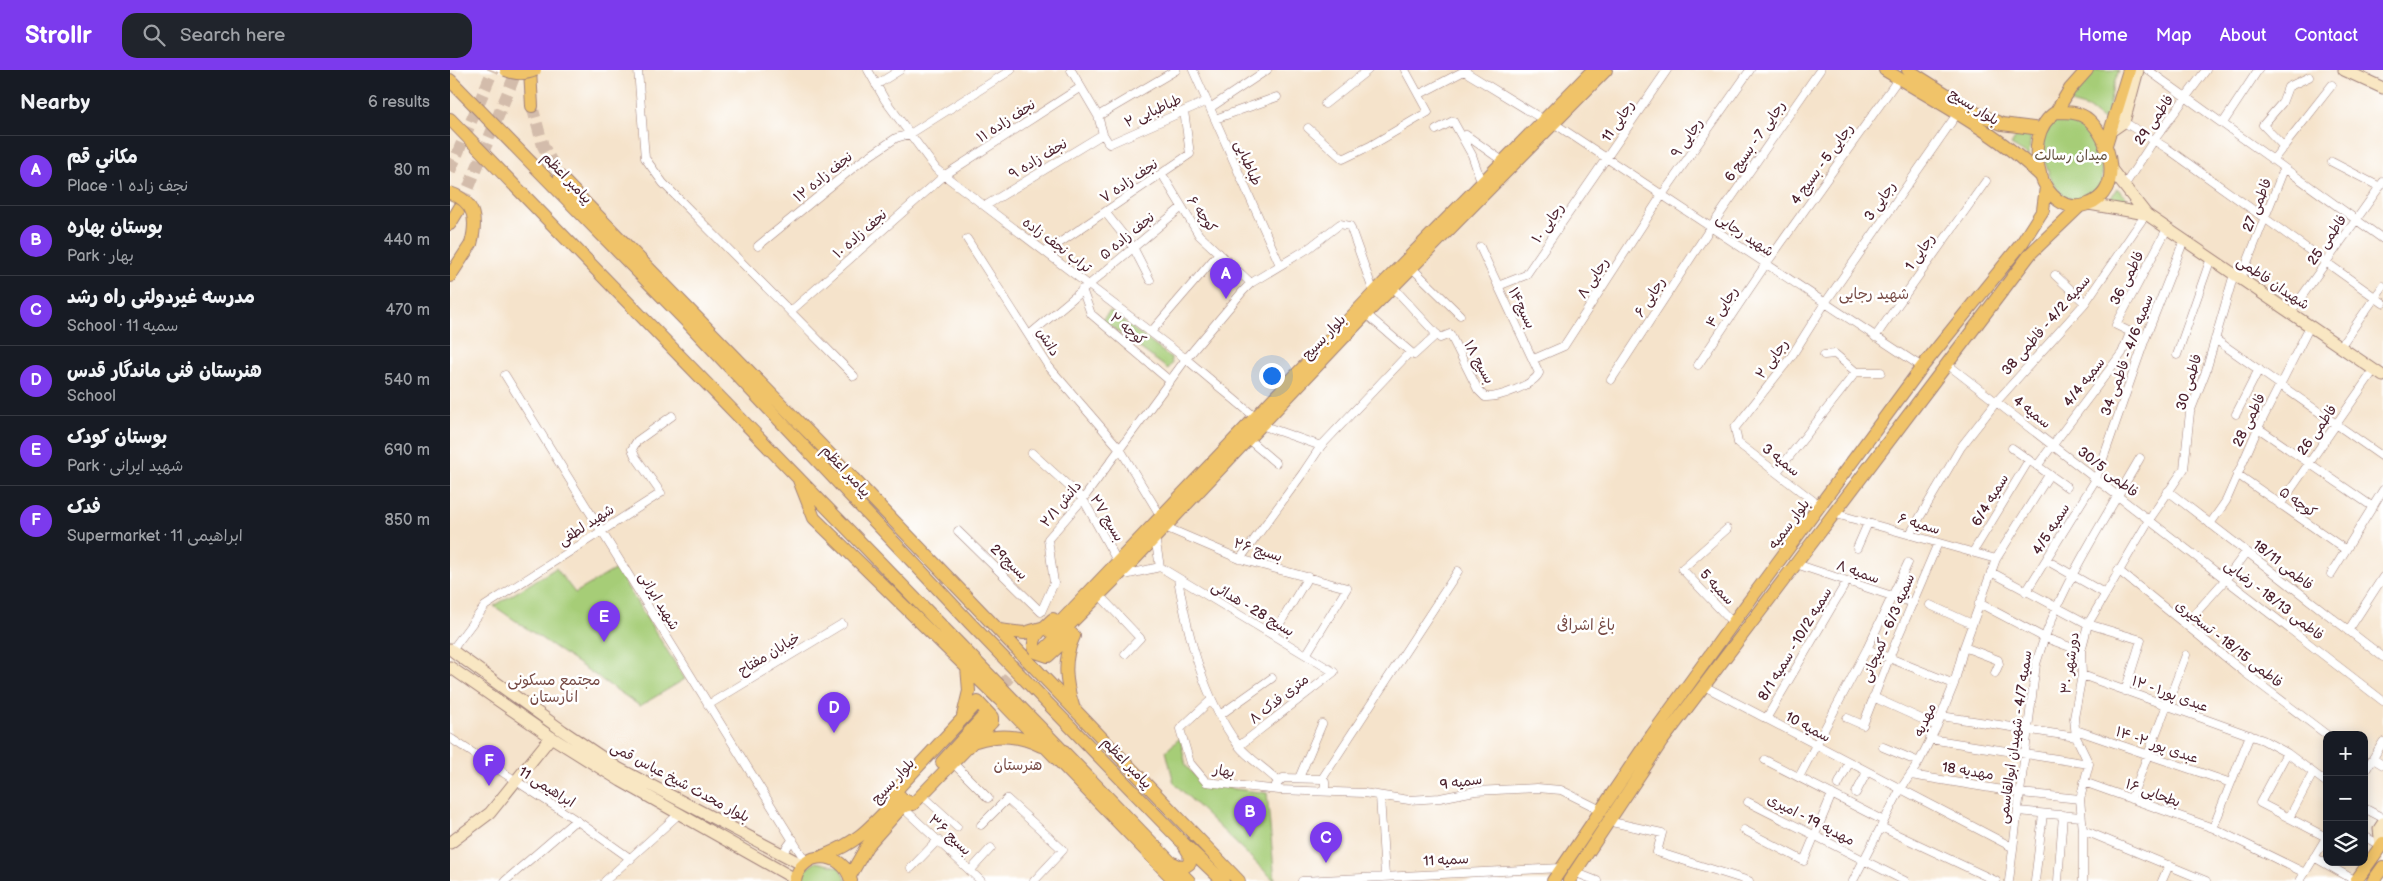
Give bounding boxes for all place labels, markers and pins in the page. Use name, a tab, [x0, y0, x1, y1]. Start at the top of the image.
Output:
pin: A	[1210, 258, 1242, 299]
pin: E	[588, 601, 620, 642]
pin: D	[818, 692, 850, 733]
pin: F	[473, 745, 505, 786]
pin: B	[1234, 796, 1266, 837]
pin: C	[1310, 822, 1342, 863]

